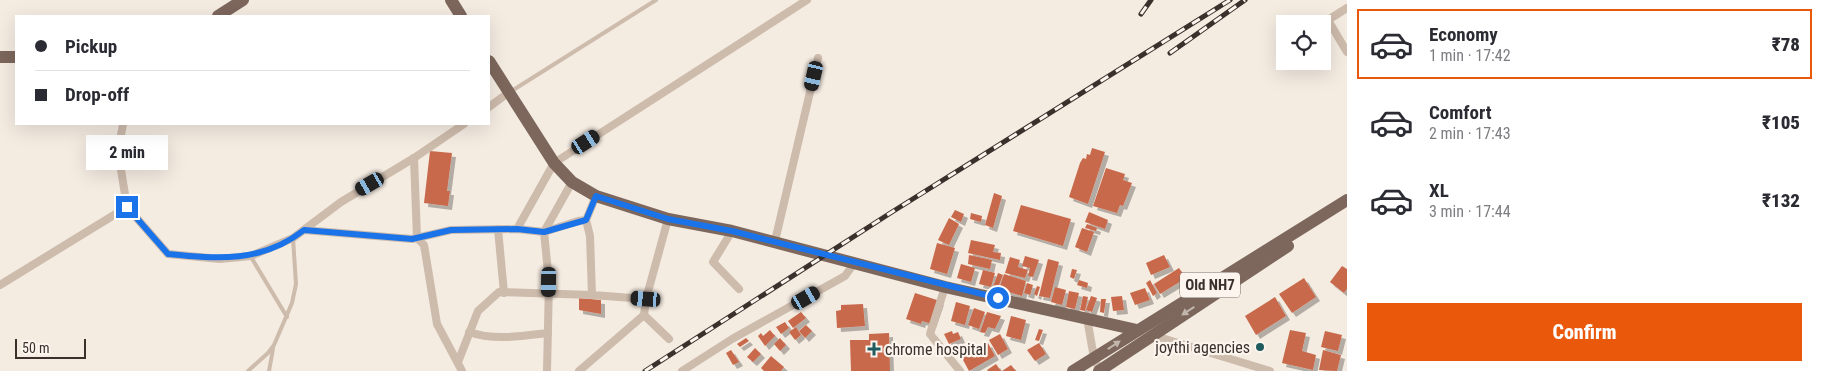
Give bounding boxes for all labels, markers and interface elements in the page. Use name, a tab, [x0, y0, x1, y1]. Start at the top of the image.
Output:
map controls	[1276, 15, 1331, 70]
button: locate	[1276, 15, 1331, 70]
icon: car	[1369, 22, 1414, 67]
text: Economy	[1429, 23, 1498, 46]
text: ₹78	[1772, 33, 1800, 56]
text: Pickup	[65, 35, 117, 58]
text: 1 min · 17:42	[1429, 46, 1511, 65]
car	[803, 60, 824, 92]
text: Drop-off	[65, 83, 129, 106]
icon: car	[1369, 100, 1414, 145]
text: Comfort	[1429, 101, 1492, 124]
text: ₹105	[1762, 111, 1800, 134]
text: 2 min · 17:43	[1429, 124, 1511, 143]
car	[569, 128, 602, 156]
callout: 2 min	[86, 134, 168, 170]
text: 2 min	[109, 143, 145, 162]
car	[353, 170, 386, 198]
icon: car	[1369, 178, 1414, 223]
text: XL	[1429, 179, 1449, 202]
text: ₹132	[1762, 189, 1800, 212]
route end	[116, 196, 138, 218]
text: 3 min · 17:44	[1429, 202, 1511, 221]
car	[541, 267, 556, 297]
road number: Old NH7	[1180, 272, 1240, 298]
car	[789, 284, 822, 312]
route start	[987, 287, 1009, 309]
car	[630, 290, 661, 308]
button: Confirm	[1367, 303, 1802, 361]
one-way arrow	[1181, 307, 1195, 316]
scale bar	[15, 336, 86, 359]
place label: joythi agencies	[1154, 338, 1250, 357]
text: 50 m	[22, 340, 50, 356]
place label: chrome hospital	[885, 340, 987, 359]
one-way arrow	[1108, 340, 1121, 349]
marker: joythi agencies	[1254, 341, 1266, 353]
marker: chrome hospital	[867, 342, 881, 356]

